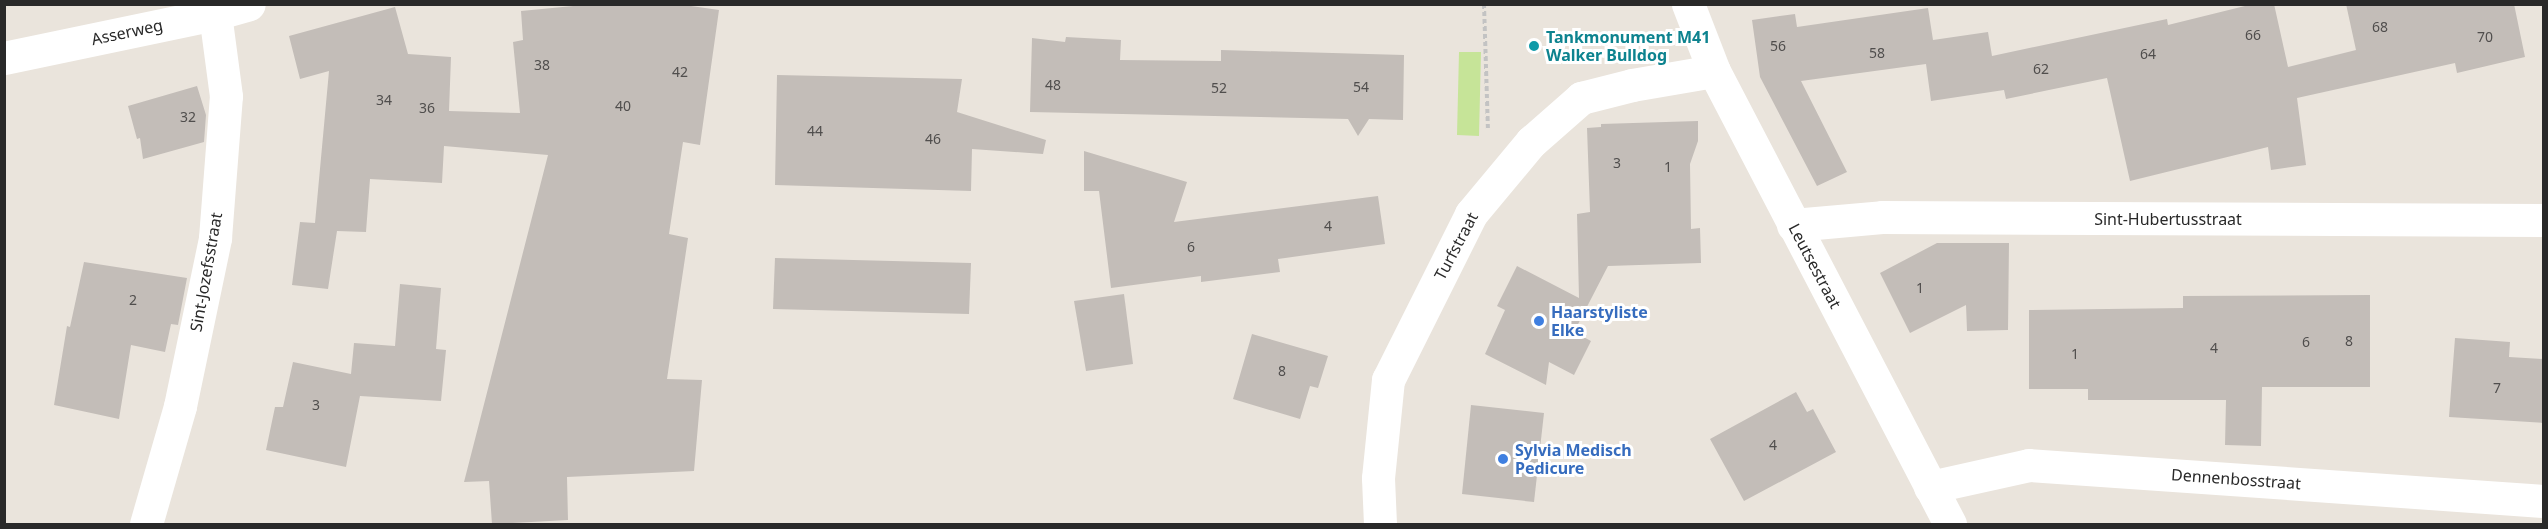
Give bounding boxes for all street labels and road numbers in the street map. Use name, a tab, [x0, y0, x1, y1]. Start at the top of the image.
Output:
street label: Asserweg	[89, 15, 165, 49]
street label: Turfstraat	[1430, 209, 1482, 283]
street label: Sint-Hubertusstraat	[2094, 209, 2242, 229]
street label: Sint-Jozefsstraat	[186, 211, 226, 333]
street label: Leutsestraat	[1785, 220, 1845, 312]
street label: Dennenbosstraat	[2170, 465, 2302, 493]

